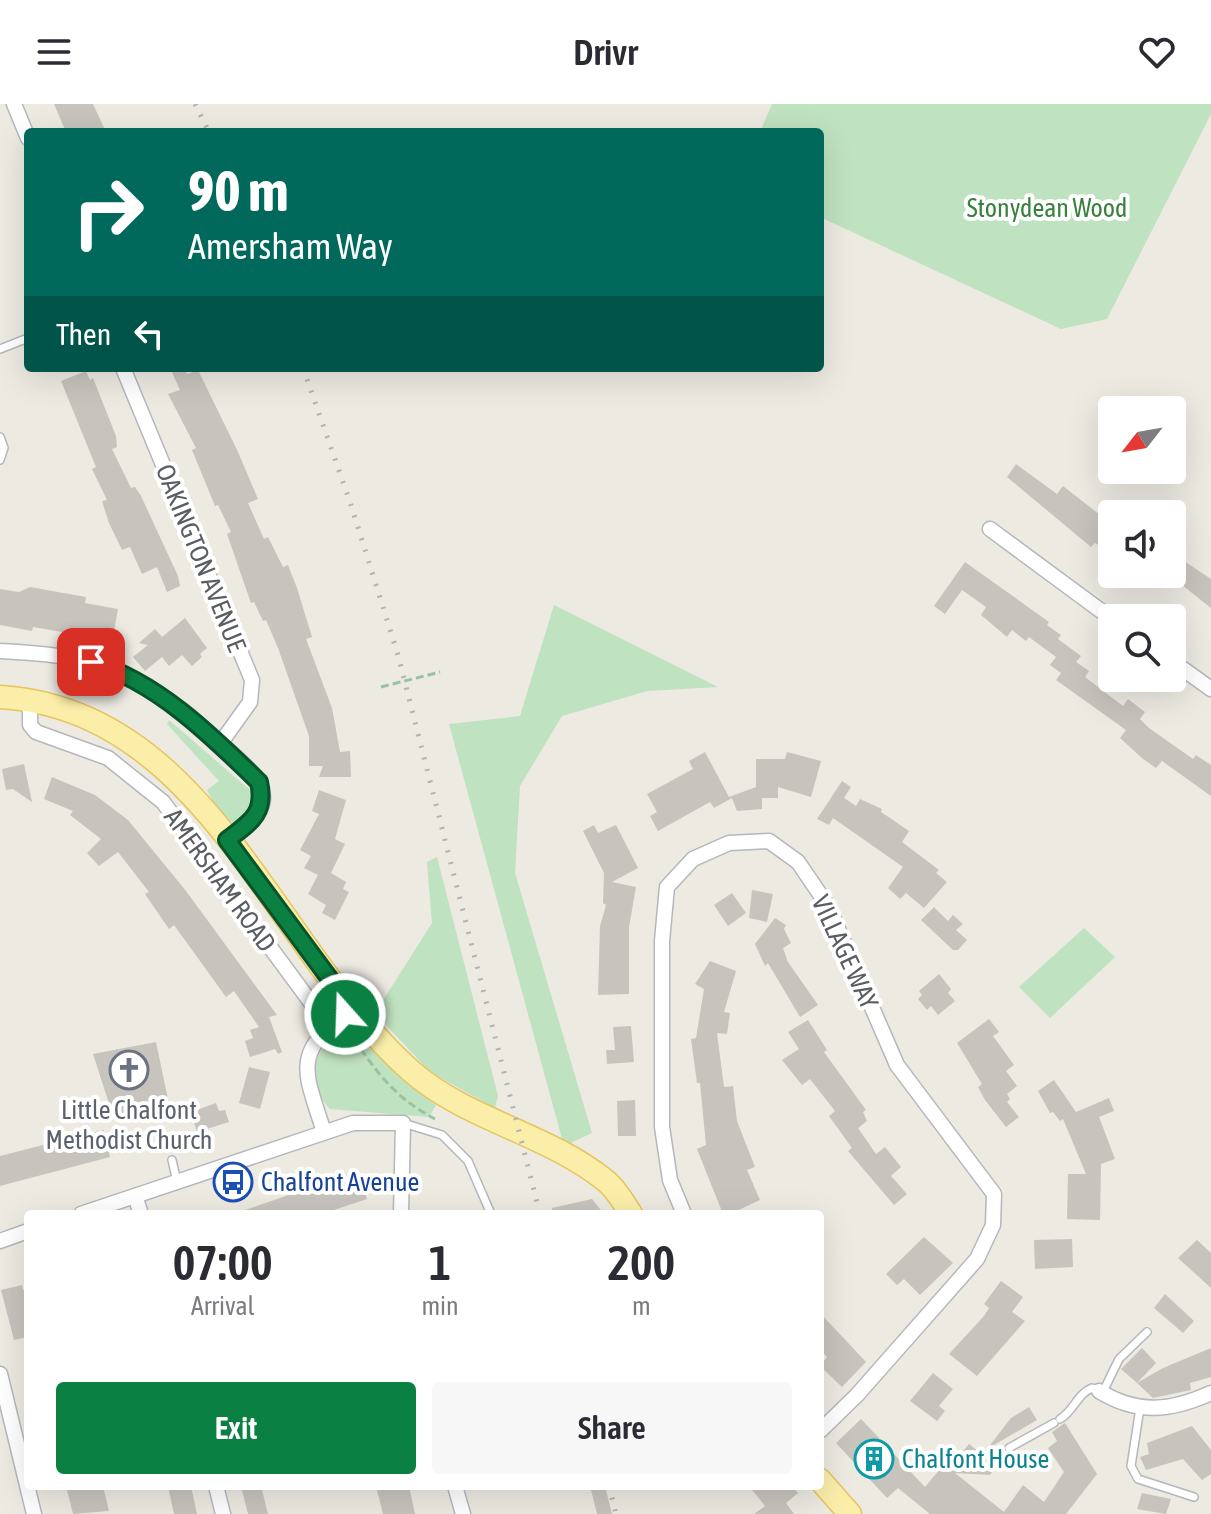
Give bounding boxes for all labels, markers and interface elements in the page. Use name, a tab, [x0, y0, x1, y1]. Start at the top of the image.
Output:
icon: menu	[32, 30, 76, 74]
icon: heart	[1135, 30, 1179, 74]
text: Drivr	[573, 31, 638, 73]
text: 90 m	[188, 159, 289, 223]
icon: right	[56, 160, 160, 264]
park label: Stonydean Wood	[967, 193, 1127, 223]
text: Amersham Way	[188, 225, 393, 267]
icon: left	[127, 312, 171, 356]
text: Then	[56, 317, 111, 351]
north arrow	[1098, 396, 1186, 484]
map controls	[1098, 396, 1186, 692]
street label: OAKINGTON AVENUE	[150, 460, 252, 656]
button: sound	[1098, 500, 1186, 588]
button: search	[1098, 604, 1186, 692]
pin	[57, 628, 125, 696]
icon: arrive	[69, 640, 113, 684]
street label: AMERSHAM ROAD	[158, 803, 282, 957]
street label: VILLAGE WAY	[806, 890, 885, 1014]
position arrow	[303, 972, 387, 1056]
church icon: Little Chalfont Methodist Church	[108, 1049, 150, 1091]
place label: Little Chalfont Methodist Church	[46, 1095, 212, 1155]
bus stop icon: Chalfont Avenue	[212, 1161, 254, 1203]
place label: Chalfont Avenue	[261, 1167, 419, 1197]
text: 07:00	[173, 1235, 273, 1290]
text: 1	[429, 1235, 451, 1290]
text: 200	[608, 1235, 675, 1290]
text: Arrival	[191, 1291, 254, 1321]
text: min	[421, 1291, 459, 1321]
text: m	[632, 1291, 651, 1321]
button: Exit	[56, 1382, 416, 1474]
button: Share	[432, 1382, 792, 1474]
building icon: Chalfont House	[853, 1438, 895, 1480]
place label: Chalfont House	[902, 1444, 1049, 1474]

